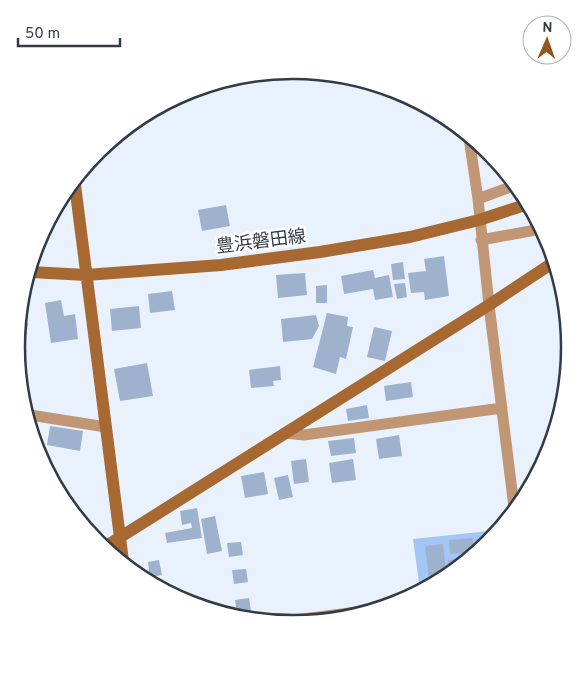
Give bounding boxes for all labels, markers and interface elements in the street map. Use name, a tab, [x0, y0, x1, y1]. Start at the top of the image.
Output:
scale bar	[18, 15, 120, 47]
north arrow	[522, 15, 572, 65]
text: N	[542, 20, 553, 37]
text: 50 m	[25, 25, 60, 44]
street label: 豊浜磐田線	[215, 226, 307, 259]

